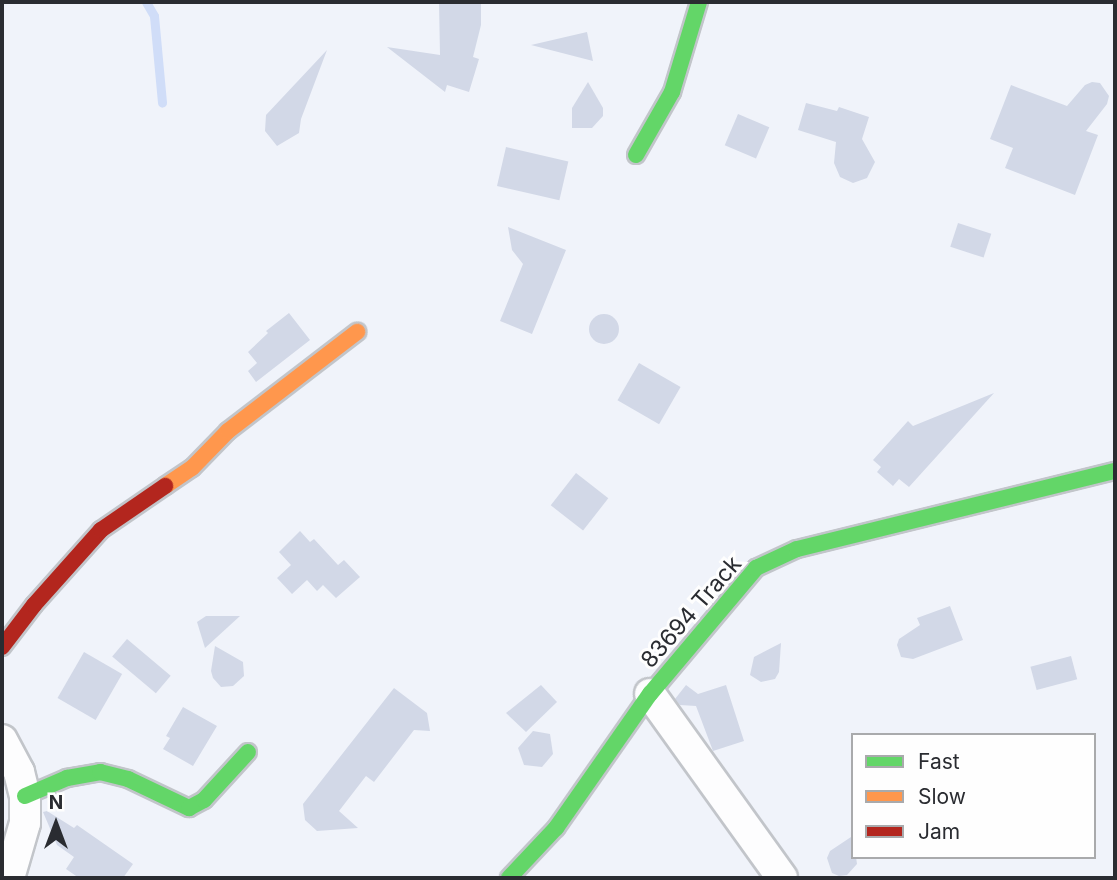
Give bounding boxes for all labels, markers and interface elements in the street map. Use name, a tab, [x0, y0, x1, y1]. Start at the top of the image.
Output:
street label: 83694 Track	[635, 550, 747, 674]
legend	[851, 733, 1096, 859]
text: Fast	[918, 749, 960, 774]
text: Slow	[918, 784, 966, 809]
north arrow	[21, 789, 91, 859]
text: N	[49, 791, 63, 814]
text: Jam	[918, 819, 960, 844]

